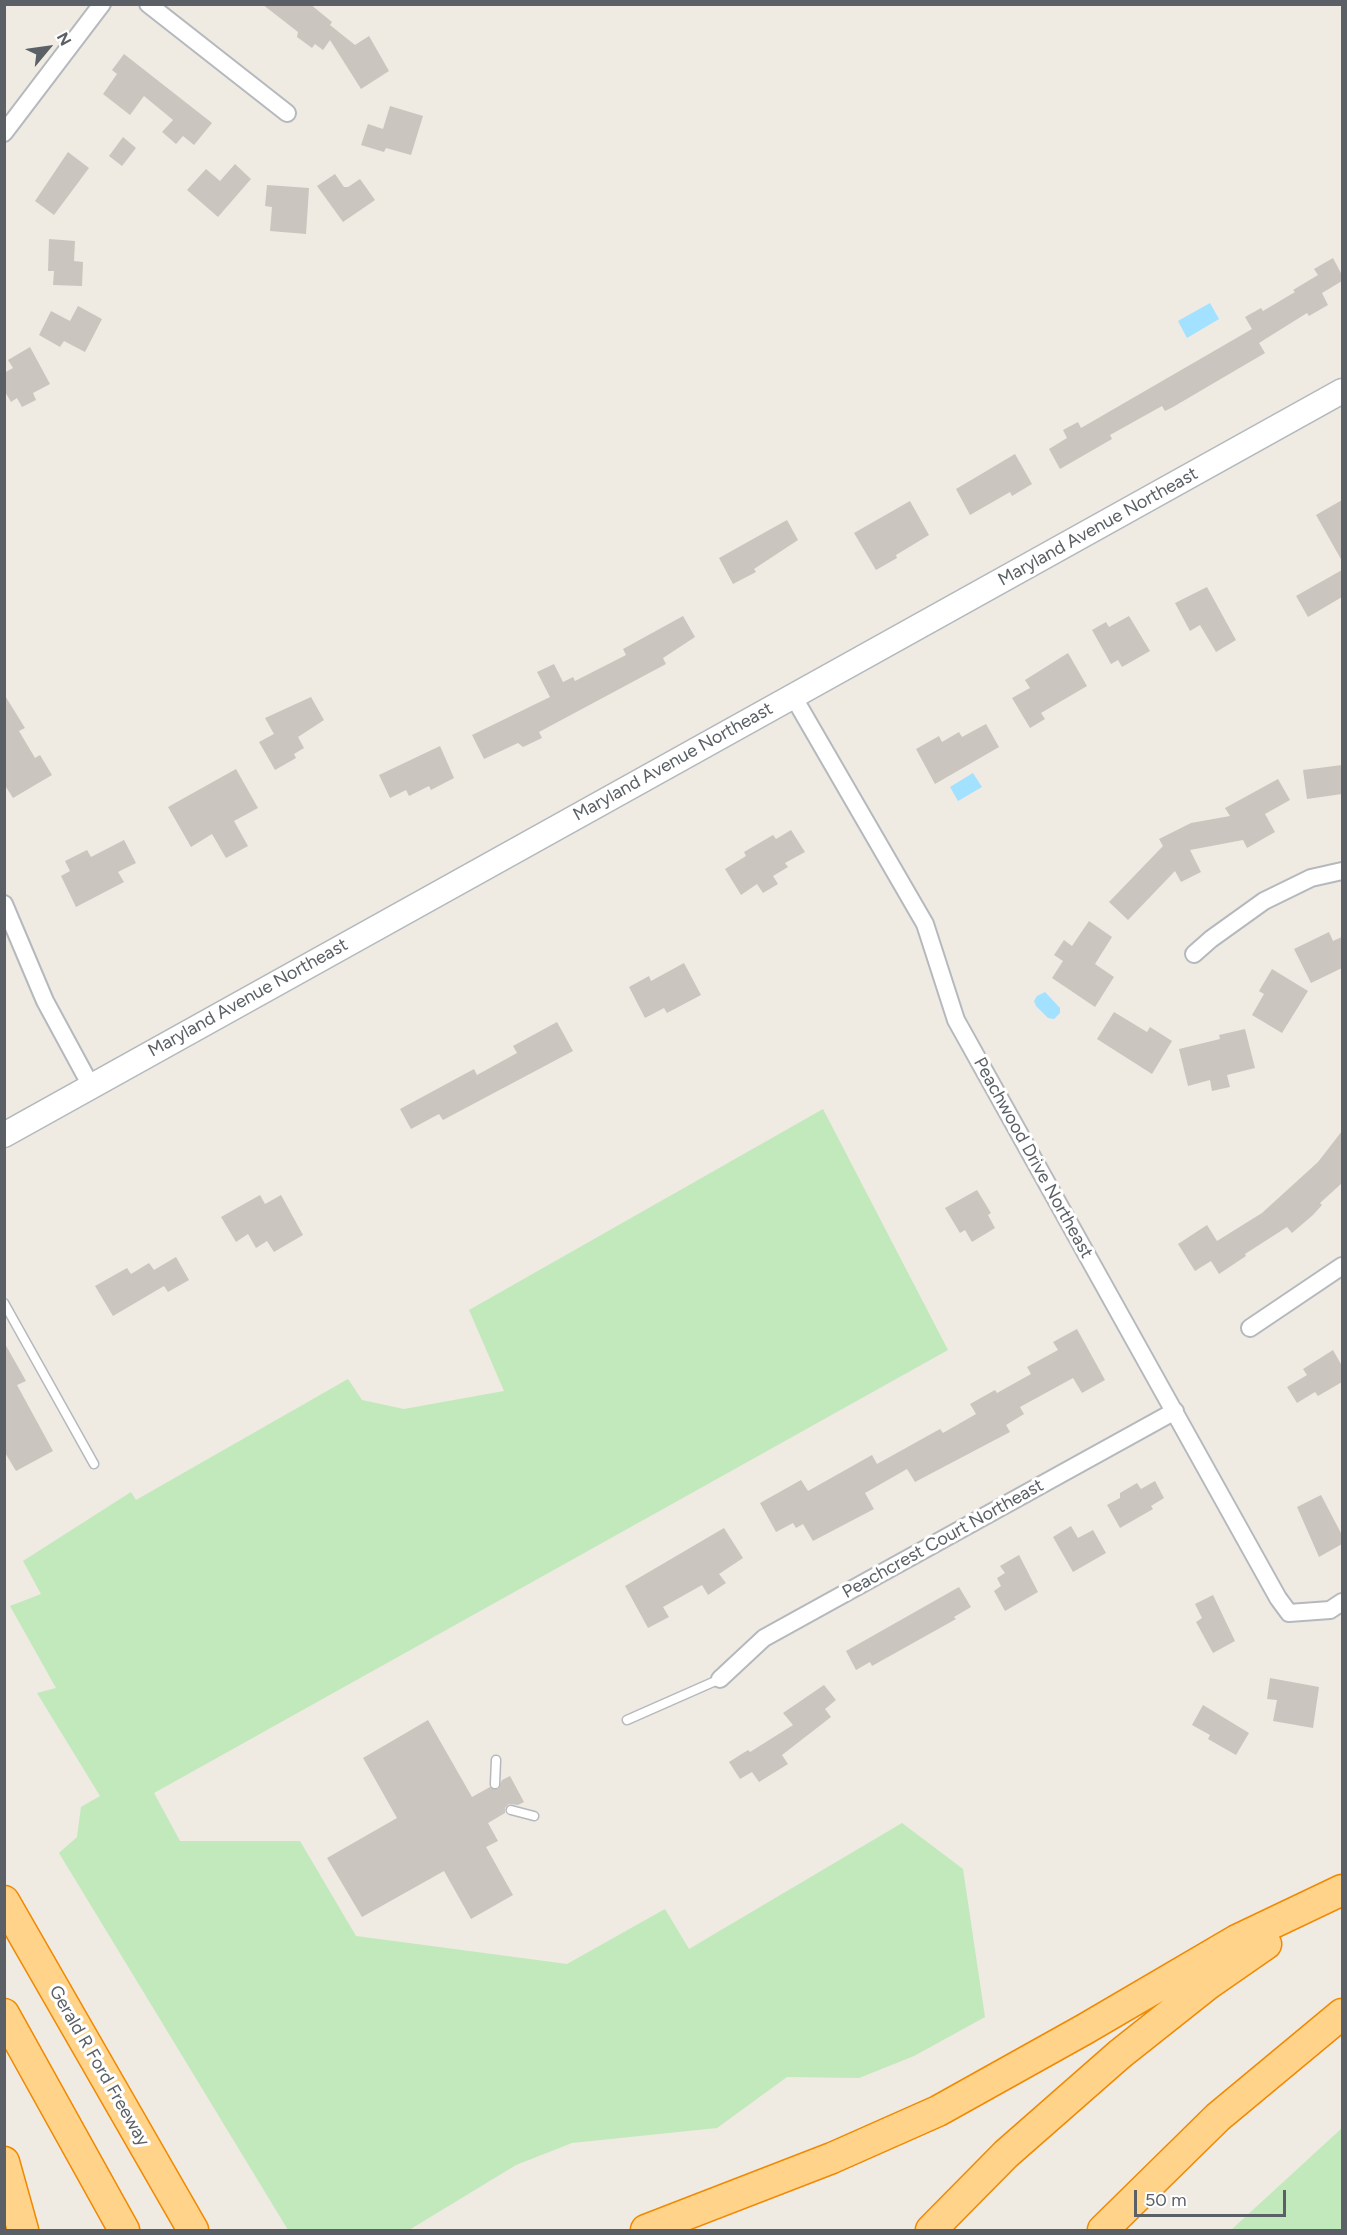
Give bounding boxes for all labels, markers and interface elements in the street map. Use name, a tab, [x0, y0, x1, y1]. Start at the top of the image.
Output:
north arrow	[18, 18, 78, 78]
text: N	[53, 29, 75, 49]
street label: Maryland Avenue Northeast	[994, 463, 1202, 591]
street label: Maryland Avenue Northeast	[569, 698, 777, 826]
street label: Maryland Avenue Northeast	[144, 934, 352, 1062]
street label: Peachwood Drive Northeast	[969, 1054, 1097, 1262]
street label: Peachcrest Court Northeast	[839, 1475, 1047, 1603]
street label: Gerald R Ford Freeway	[44, 1982, 154, 2150]
scale bar	[1137, 2178, 1288, 2216]
text: 50 m	[1145, 2189, 1187, 2211]

